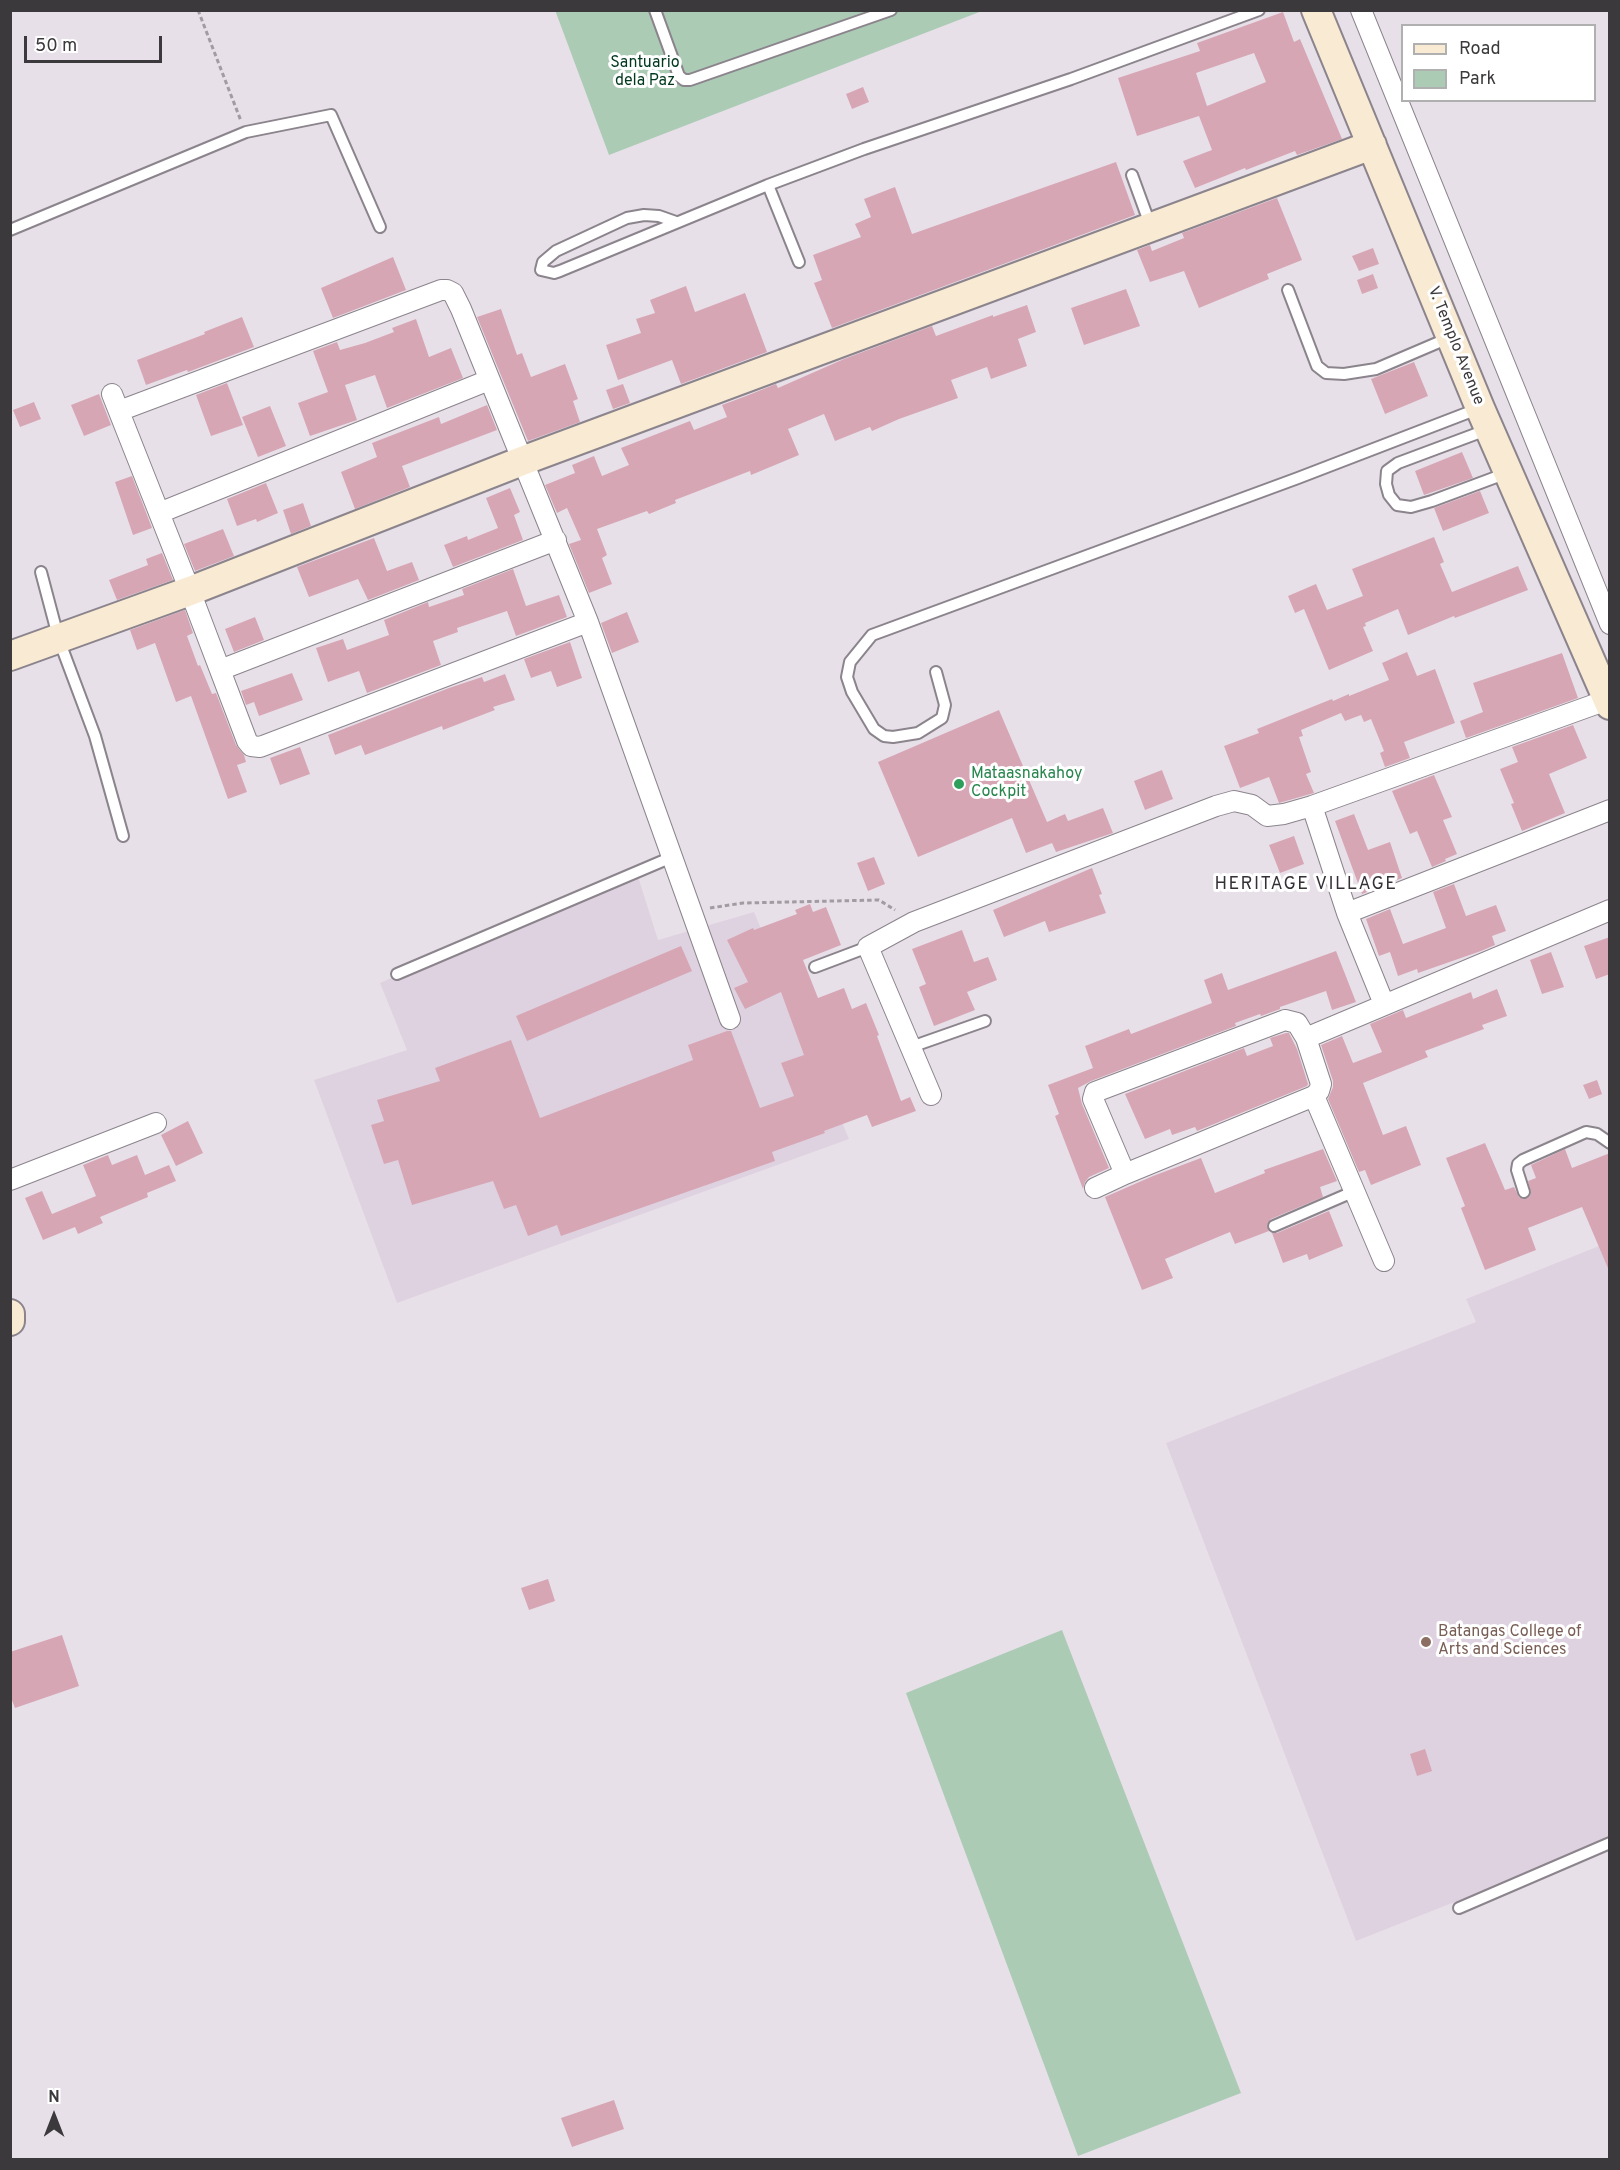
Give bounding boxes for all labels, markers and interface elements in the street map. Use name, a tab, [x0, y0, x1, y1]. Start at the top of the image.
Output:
scale bar	[27, 24, 165, 62]
legend	[1401, 24, 1596, 102]
text: 50 m	[35, 35, 77, 58]
text: Road	[1459, 38, 1501, 61]
park label: Santuario dela Paz	[610, 54, 680, 92]
text: Park	[1459, 68, 1496, 91]
street label: V. Templo Avenue	[1422, 284, 1488, 408]
place label: Mataasnakahoy Cockpit	[971, 765, 1082, 803]
marker: Mataasnakahoy Cockpit	[952, 777, 966, 791]
district label: HERITAGE VILLAGE	[1214, 874, 1398, 896]
place label: Batangas College of Arts and Sciences	[1438, 1623, 1581, 1661]
marker: Batangas College of Arts and Sciences	[1419, 1635, 1433, 1649]
north arrow	[24, 2086, 84, 2146]
text: N	[48, 2088, 60, 2108]

